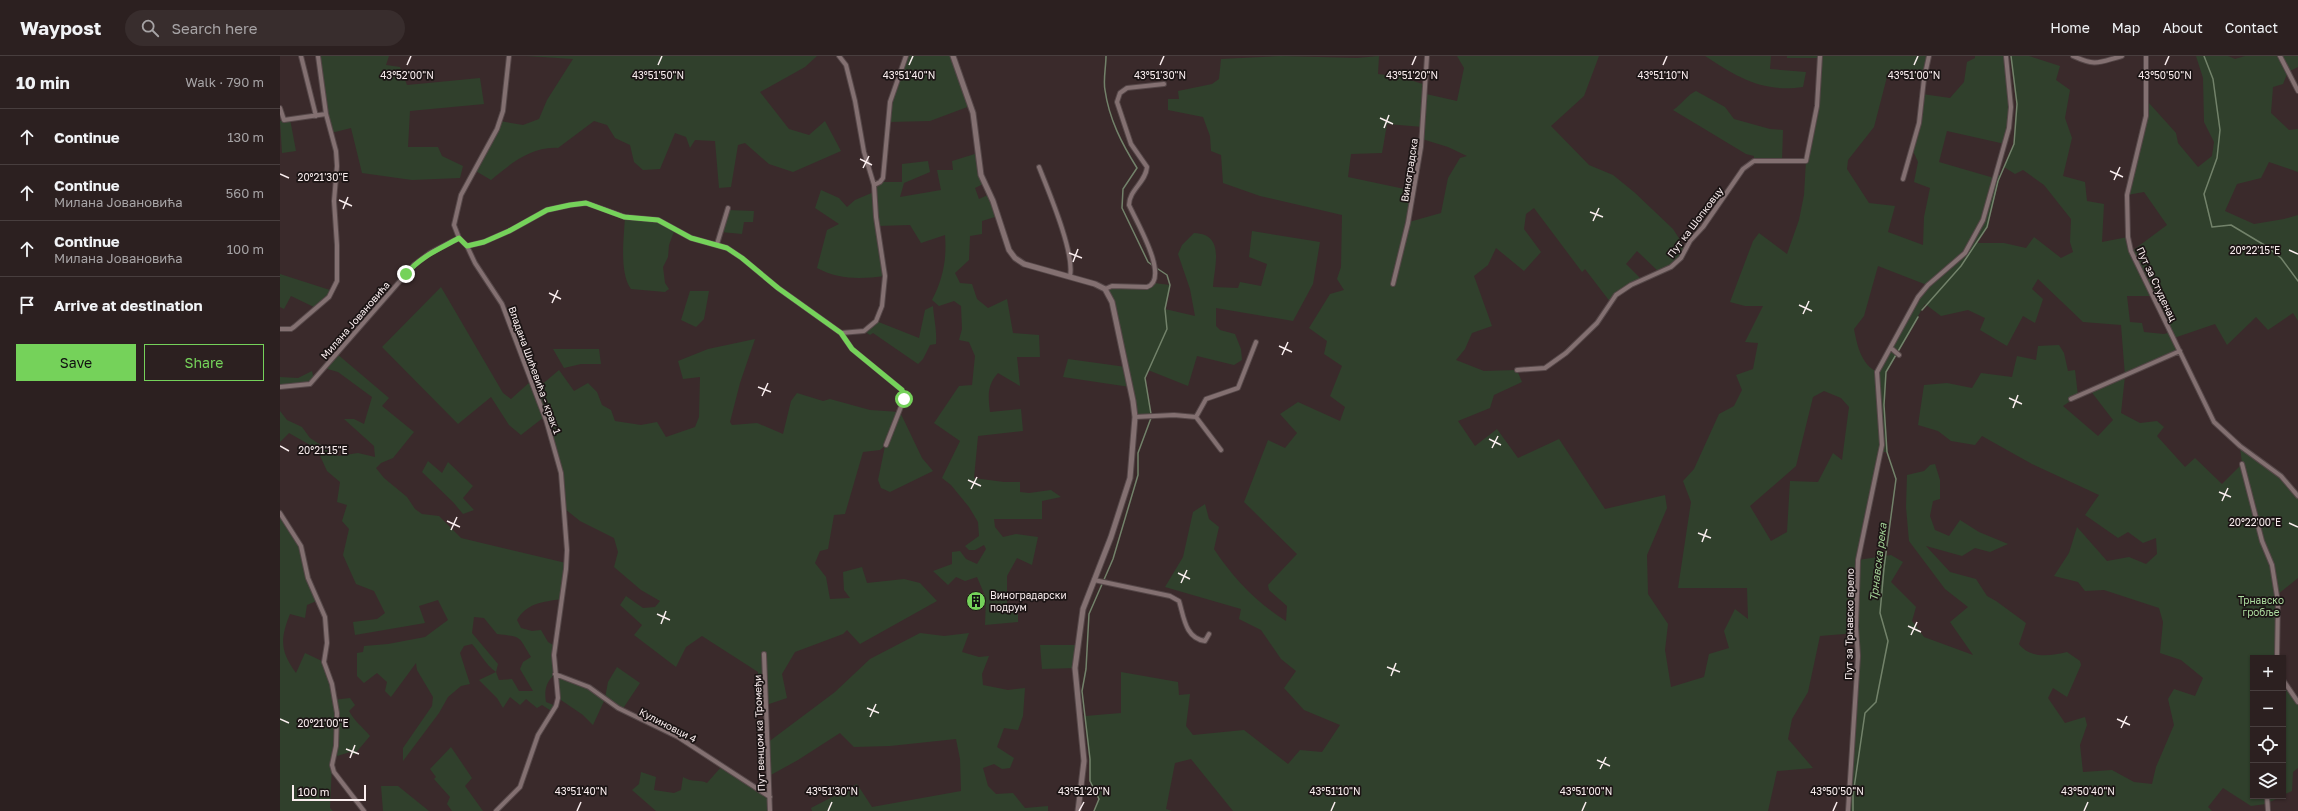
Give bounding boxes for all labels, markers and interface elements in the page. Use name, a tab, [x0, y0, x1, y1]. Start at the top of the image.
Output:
search box	[125, 10, 405, 46]
text: Waypost	[20, 16, 101, 39]
icon: search	[139, 17, 161, 39]
text: Search here	[171, 19, 257, 37]
text: Home	[2050, 19, 2090, 36]
text: Map	[2112, 19, 2140, 36]
text: About	[2162, 19, 2203, 36]
text: Contact	[2225, 19, 2278, 36]
text: 43°52'00"N	[380, 69, 434, 81]
text: 43°51'50"N	[632, 69, 684, 81]
text: 43°51'40"N	[883, 69, 935, 81]
text: 43°51'30"N	[1134, 69, 1186, 81]
text: 43°51'20"N	[1386, 69, 1438, 81]
text: 43°51'10"N	[1637, 69, 1689, 81]
text: 43°51'00"N	[1888, 69, 1940, 81]
text: 43°50'50"N	[2138, 69, 2192, 81]
text: 10 min	[16, 72, 70, 93]
text: Walk · 790 m	[185, 74, 264, 90]
icon: ahead	[16, 126, 38, 148]
text: Continue	[54, 128, 120, 146]
text: 130 m	[227, 129, 264, 145]
street label: Виноградска	[1398, 137, 1420, 203]
text: 20°21'30"E	[298, 171, 348, 183]
text: Continue	[54, 176, 120, 194]
icon: ahead	[16, 182, 38, 204]
street label: Пут ка Шопковцу	[1665, 184, 1726, 260]
text: 560 m	[226, 185, 264, 201]
text: Милана Јовановића	[54, 194, 183, 210]
text: Continue	[54, 232, 120, 250]
icon: ahead	[16, 238, 38, 260]
text: 100 m	[227, 241, 264, 257]
text: 20°22'15"E	[2230, 244, 2280, 256]
street label: Пут за Студенац	[2134, 245, 2180, 323]
text: Милана Јовановића	[54, 250, 183, 266]
route end	[397, 265, 415, 283]
street label: Милана Јовановића	[318, 279, 392, 361]
icon: arrive	[16, 294, 38, 316]
text: Arrive at destination	[54, 296, 203, 314]
street label: Владана Шићевића - крак 1	[506, 305, 564, 436]
button: Save	[16, 344, 136, 381]
button: Share	[144, 344, 264, 381]
route start	[895, 390, 913, 408]
text: 20°21'15"E	[298, 444, 348, 456]
text: 20°22'00"E	[2229, 516, 2281, 528]
water label: Трнавска река	[1866, 521, 1890, 602]
street label: Пут за Трнавско врело	[1842, 568, 1856, 680]
place label: Виноградарски подрум	[990, 589, 1067, 613]
building icon: Виноградарски подрум	[965, 590, 987, 612]
park label: Трнавско гробље	[2238, 594, 2284, 618]
map controls	[2250, 655, 2286, 799]
button: +	[2250, 655, 2286, 691]
street label: Пут венцом ка Тромеђи	[751, 674, 767, 792]
button: −	[2250, 691, 2286, 727]
street label: Кулиновци 4	[637, 705, 699, 745]
text: 20°21'00"E	[297, 717, 349, 729]
button: locate	[2250, 727, 2286, 763]
button: layers	[2250, 763, 2286, 799]
scale bar	[292, 783, 366, 802]
text: 100 m	[298, 785, 329, 798]
text: 43°51'40"N	[555, 785, 607, 797]
text: 43°51'30"N	[806, 785, 858, 797]
text: 43°51'20"N	[1058, 785, 1110, 797]
text: 43°51'10"N	[1309, 785, 1361, 797]
text: 43°51'00"N	[1560, 785, 1612, 797]
text: 43°50'50"N	[1810, 785, 1864, 797]
text: 43°50'40"N	[2061, 785, 2115, 797]

